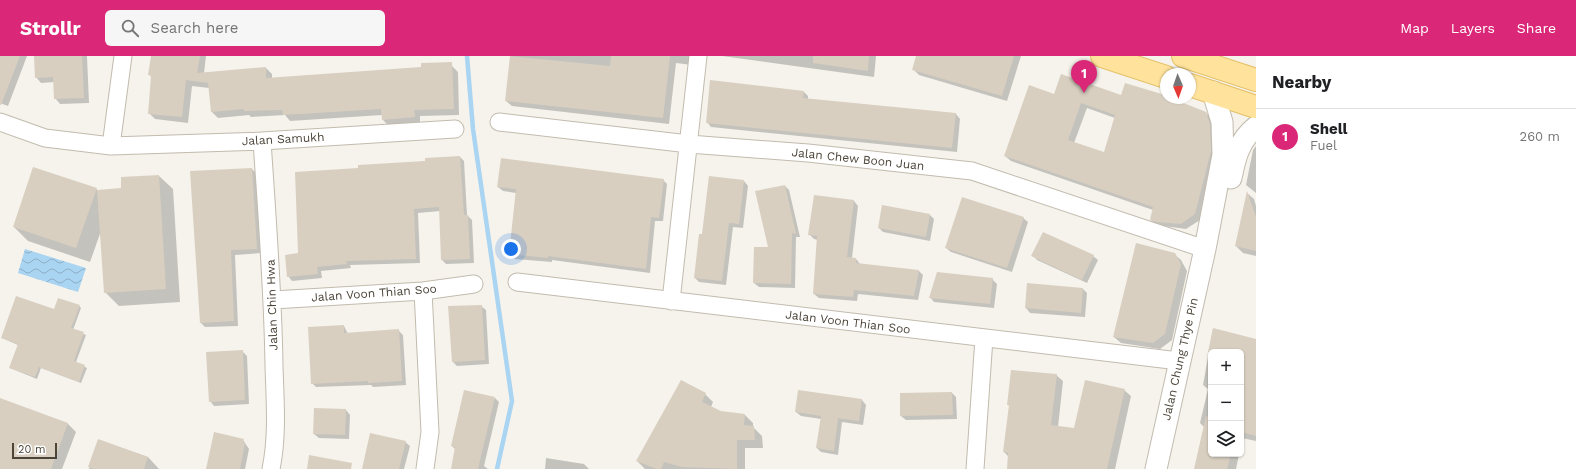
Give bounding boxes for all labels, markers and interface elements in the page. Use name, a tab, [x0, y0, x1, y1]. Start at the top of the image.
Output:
search box	[105, 10, 385, 46]
text: Strollr	[20, 17, 81, 40]
icon: search	[119, 17, 141, 39]
text: Search here	[151, 19, 239, 37]
text: Map	[1400, 20, 1429, 36]
text: Layers	[1451, 20, 1495, 36]
text: Share	[1517, 20, 1556, 36]
pin: 1	[1071, 60, 1097, 93]
north arrow	[1160, 68, 1196, 104]
text: Nearby	[1272, 72, 1331, 92]
text: Shell	[1310, 120, 1347, 138]
text: 1	[1282, 129, 1288, 144]
text: 260 m	[1520, 129, 1560, 144]
street label: Jalan Samukh	[241, 130, 325, 148]
text: Fuel	[1310, 138, 1337, 153]
street label: Jalan Chew Boon Juan	[791, 145, 925, 173]
your location	[501, 239, 521, 259]
street label: Jalan Chin Hwa	[263, 259, 281, 351]
street label: Jalan Voon Thian Soo	[311, 282, 437, 304]
street label: Jalan Chung Thye Pin	[1159, 296, 1201, 422]
street label: Jalan Voon Thian Soo	[785, 307, 911, 337]
map controls	[1208, 349, 1244, 457]
button: +	[1208, 349, 1244, 385]
button: −	[1208, 385, 1244, 421]
button: layers	[1208, 421, 1244, 457]
scale bar	[12, 441, 57, 460]
text: 20 m	[18, 443, 46, 456]

